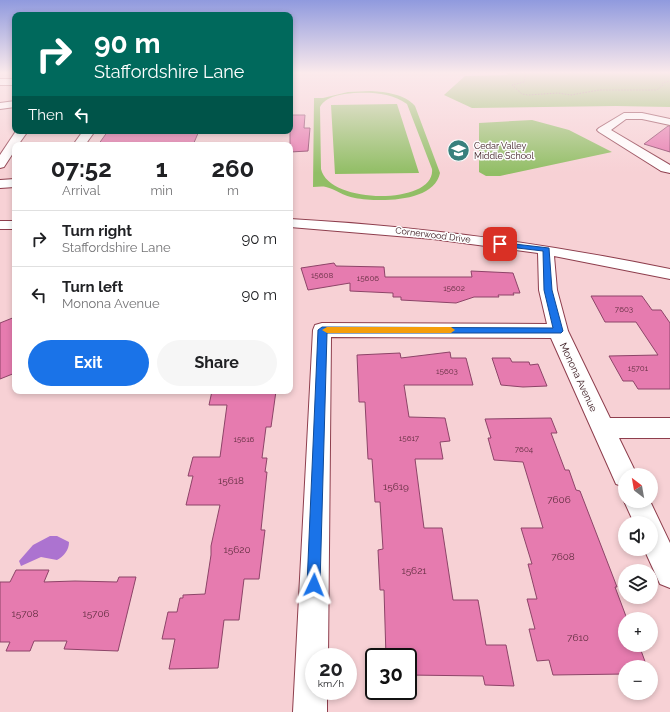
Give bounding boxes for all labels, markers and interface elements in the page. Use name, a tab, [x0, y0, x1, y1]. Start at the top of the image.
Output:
text: 90 m	[94, 27, 160, 60]
icon: right	[28, 28, 80, 80]
text: Staffordshire Lane	[94, 61, 244, 82]
icon: left	[71, 104, 93, 126]
text: Then	[28, 106, 63, 124]
school or university icon: Cedar Valley Middle School	[446, 138, 472, 164]
place label: Cedar Valley Middle School	[474, 141, 534, 161]
text: 07:52	[51, 154, 112, 183]
text: 1	[156, 154, 167, 183]
text: 260	[211, 154, 254, 183]
text: Arrival	[62, 183, 100, 198]
text: min	[150, 183, 173, 198]
text: m	[227, 183, 239, 198]
text: Turn right	[62, 222, 132, 240]
street label: Cornerwood Drive	[395, 225, 472, 245]
pin	[483, 227, 517, 261]
icon: right	[28, 228, 50, 250]
text: 90 m	[241, 230, 277, 248]
icon: arrive	[489, 233, 511, 255]
text: Staffordshire Lane	[62, 240, 171, 255]
house number: 15608	[311, 270, 333, 280]
house number: 15606	[357, 273, 379, 283]
text: Turn left	[62, 278, 123, 296]
house number: 15602	[443, 283, 465, 293]
icon: left	[28, 284, 50, 306]
text: 90 m	[241, 286, 277, 304]
text: Monona Avenue	[62, 296, 160, 311]
house number: 7603	[615, 304, 633, 314]
button: Exit	[28, 340, 149, 386]
button: Share	[157, 340, 277, 386]
street label: Monona Avenue	[558, 341, 599, 414]
house number: 15701	[628, 363, 649, 373]
house number: 15603	[436, 366, 458, 376]
house number: 15617	[399, 433, 420, 443]
house number: 15616	[234, 434, 255, 444]
house number: 7604	[515, 444, 534, 454]
north arrow	[618, 468, 658, 508]
map controls	[618, 468, 658, 700]
house number: 15618	[218, 475, 244, 486]
house number: 15619	[383, 481, 409, 492]
house number: 7606	[547, 494, 571, 505]
button: sound	[618, 516, 658, 556]
house number: 15620	[223, 544, 251, 555]
house number: 7608	[551, 551, 575, 562]
position arrow	[293, 564, 335, 606]
button: layers	[618, 564, 658, 604]
house number: 15621	[401, 565, 427, 576]
house number: 15708	[11, 608, 39, 619]
house number: 15706	[82, 608, 110, 619]
button: +	[618, 612, 658, 652]
house number: 7610	[567, 632, 589, 643]
speed limit sign: 30	[365, 648, 417, 700]
text: 20	[319, 657, 343, 681]
button: −	[618, 660, 658, 700]
text: km/h	[318, 678, 344, 689]

